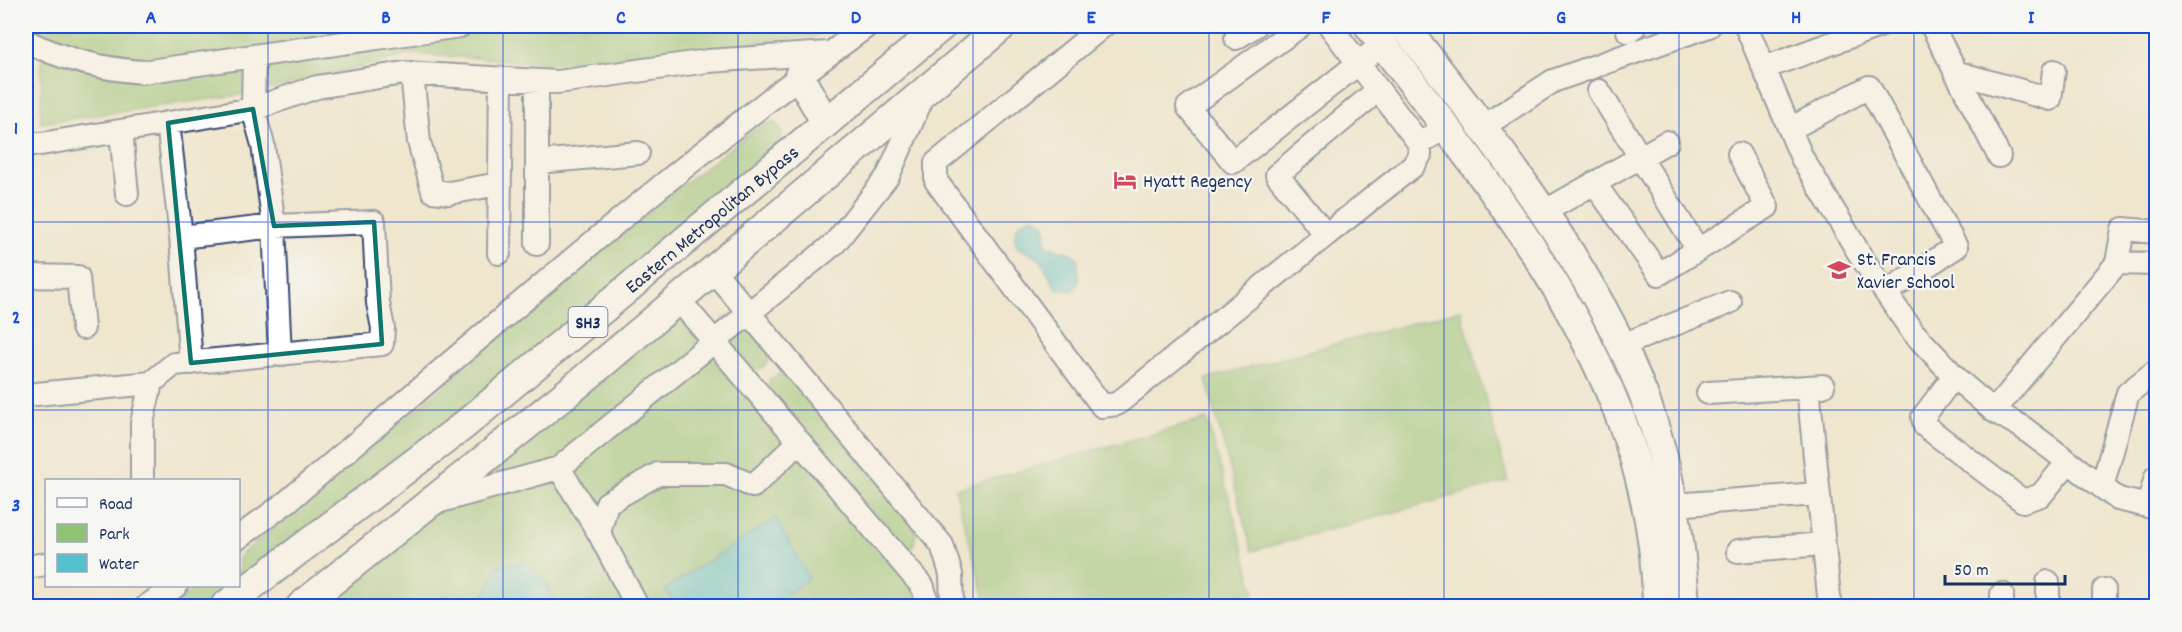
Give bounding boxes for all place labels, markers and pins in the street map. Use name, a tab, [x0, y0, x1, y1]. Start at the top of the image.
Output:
hotel icon: Hyatt Regency	[1112, 167, 1138, 193]
place label: Hyatt Regency	[1143, 169, 1252, 197]
place label: St. Francis Xavier School	[1857, 247, 1955, 298]
school or university icon: St. Francis Xavier School	[1826, 257, 1852, 283]

